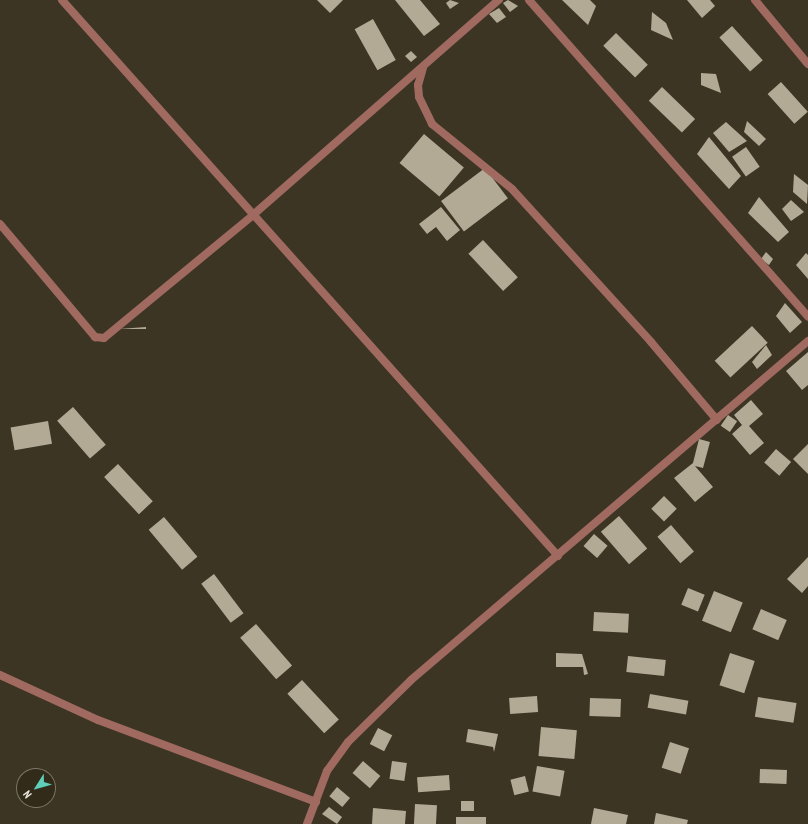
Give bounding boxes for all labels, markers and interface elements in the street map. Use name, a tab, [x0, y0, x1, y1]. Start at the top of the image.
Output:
north arrow	[16, 768, 56, 808]
text: N	[20, 788, 35, 801]

